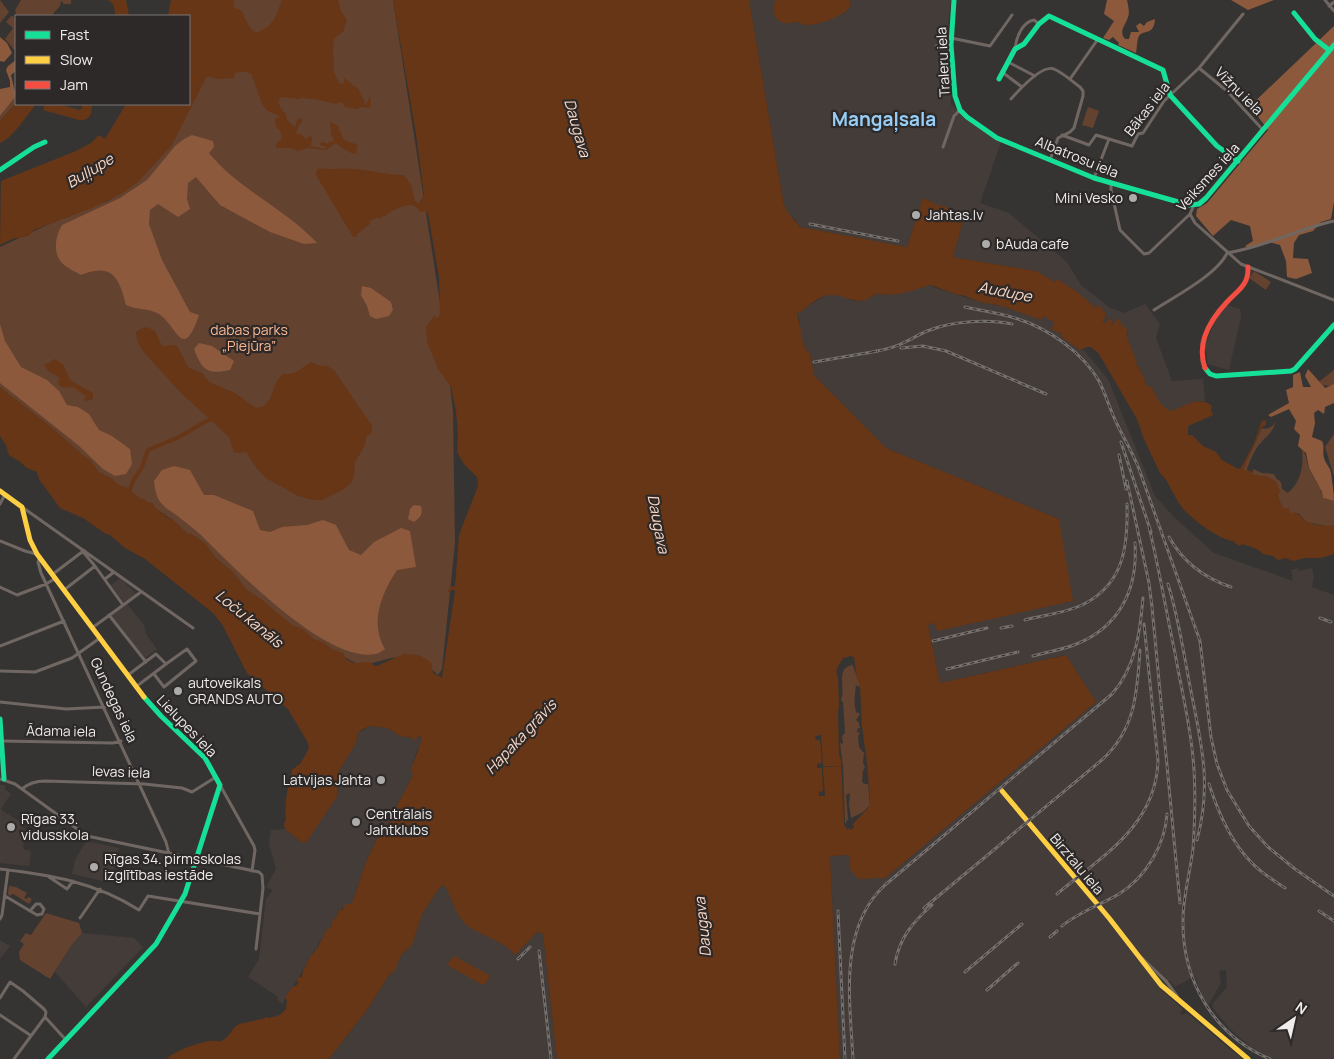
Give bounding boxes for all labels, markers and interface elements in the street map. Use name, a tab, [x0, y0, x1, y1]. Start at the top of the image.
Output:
legend	[15, 15, 190, 105]
text: Fast	[60, 24, 89, 45]
street label: Traleru iela	[931, 26, 954, 98]
text: Slow	[60, 49, 93, 70]
street label: Vižņu iela	[1210, 62, 1268, 120]
text: Jam	[60, 74, 88, 95]
street label: Bākas iela	[1120, 78, 1174, 140]
water label: Daugava	[559, 96, 596, 160]
district label: Mangaļsala	[832, 106, 936, 132]
street label: Albatrosu iela	[1033, 131, 1121, 182]
street label: Veiksmes iela	[1172, 138, 1243, 215]
water label: Buļļupe	[62, 148, 118, 193]
place label: Mini Vesko	[1055, 188, 1123, 207]
marker: Mini Vesko	[1127, 192, 1139, 204]
place label: Jahtas.lv	[926, 205, 983, 224]
marker: Jahtas.lv	[910, 209, 922, 221]
place label: bAuda cafe	[996, 234, 1069, 253]
marker: bAuda cafe	[980, 238, 992, 250]
water label: Audupe	[977, 276, 1035, 307]
park label: dabas parks „Piejūra”	[210, 320, 288, 355]
water label: Daugava	[642, 493, 675, 556]
water label: Loču kanāls	[211, 585, 288, 653]
street label: Gundegas iela	[86, 654, 142, 745]
place label: autoveikals GRANDS AUTO	[188, 673, 283, 708]
marker: autoveikals GRANDS AUTO	[172, 685, 184, 697]
street label: Lielupes iela	[153, 691, 222, 761]
water label: Hapaka grāvis	[480, 694, 562, 779]
street label: Ādama iela	[26, 720, 96, 741]
street label: Ievas iela	[92, 761, 150, 782]
place label: Latvijas Jahta	[283, 770, 371, 789]
marker: Latvijas Jahta	[375, 774, 387, 786]
place label: Centrālais Jahtklubs	[366, 804, 432, 839]
place label: Rīgas 33. vidusskola	[21, 809, 89, 844]
marker: Centrālais Jahtklubs	[350, 816, 362, 828]
marker: Rīgas 33. vidusskola	[5, 821, 17, 833]
street label: Birztalu iela	[1046, 829, 1109, 898]
place label: Rīgas 34. pirmsskolas izglītības iestāde	[104, 849, 241, 884]
marker: Rīgas 34. pirmsskolas izglītības iestāde	[88, 861, 100, 873]
water label: Daugava	[689, 896, 716, 958]
north arrow	[1269, 994, 1319, 1044]
text: N	[1292, 997, 1311, 1018]

